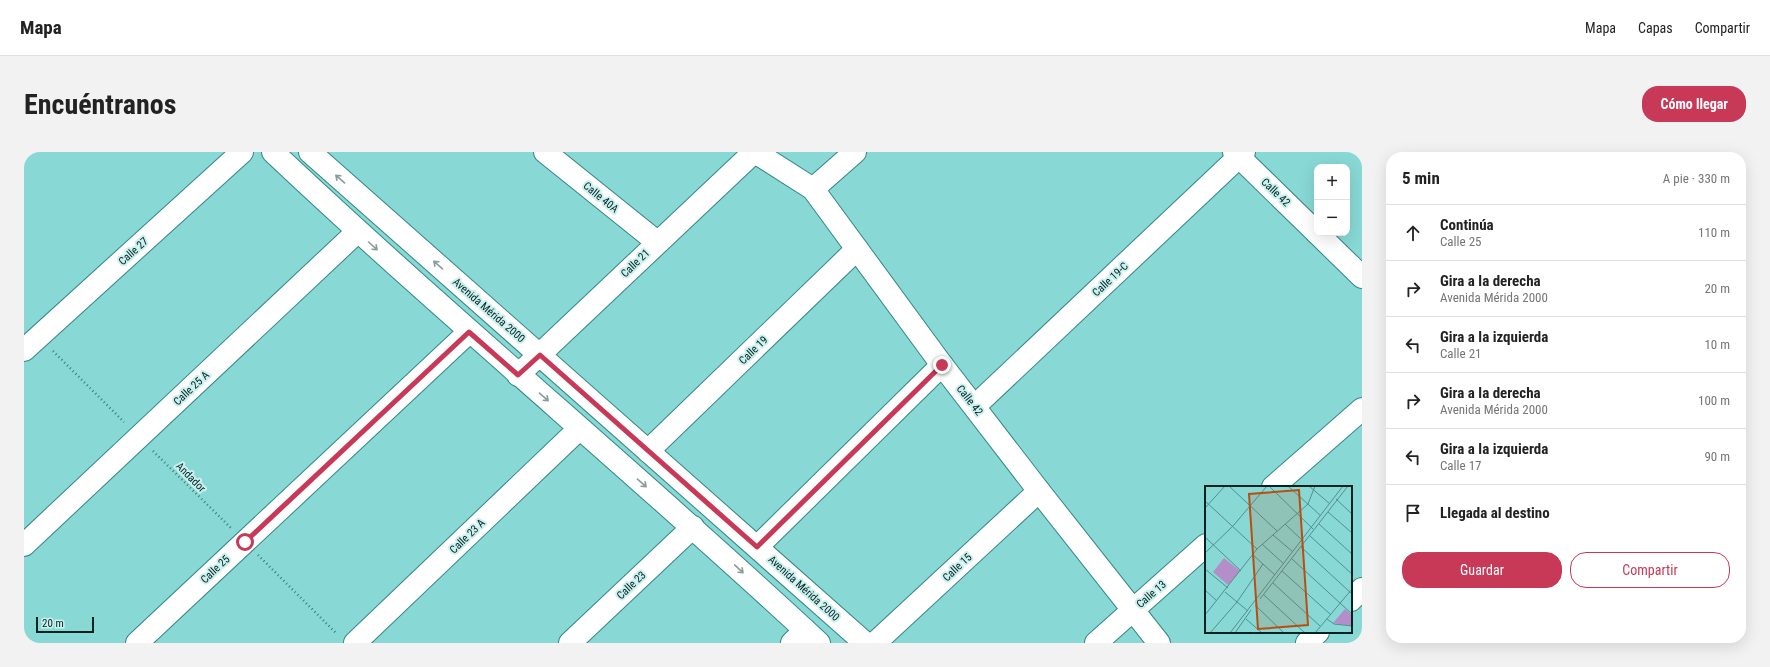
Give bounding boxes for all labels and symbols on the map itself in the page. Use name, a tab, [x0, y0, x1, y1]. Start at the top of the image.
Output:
one-way arrow	[335, 174, 346, 183]
street label: Calle 42	[1259, 175, 1293, 209]
street label: Calle 40A	[580, 179, 621, 216]
street label: Calle 27	[116, 235, 151, 268]
one-way arrow	[368, 241, 378, 250]
street label: Calle 21	[618, 246, 652, 280]
one-way arrow	[432, 260, 443, 269]
street label: Calle 19-C	[1090, 260, 1131, 299]
street label: Avenida Mérida 2000	[450, 276, 527, 345]
street label: Calle 19	[736, 333, 770, 367]
route end	[933, 356, 951, 374]
street label: Calle 25 A	[171, 368, 212, 408]
street label: Calle 42	[954, 382, 986, 418]
one-way arrow	[538, 393, 549, 402]
street label: Andador	[173, 460, 209, 495]
one-way arrow	[636, 478, 647, 487]
inset map	[1205, 486, 1352, 633]
street label: Calle 23 A	[447, 516, 488, 556]
route start	[236, 533, 254, 551]
street label: Calle 15	[940, 551, 975, 584]
street label: Calle 25	[198, 553, 233, 586]
street label: Avenida Mérida 2000	[765, 553, 842, 624]
one-way arrow	[733, 564, 743, 573]
street label: Calle 23	[614, 569, 649, 602]
street label: Calle 13	[1134, 578, 1169, 611]
scale bar	[36, 615, 94, 634]

